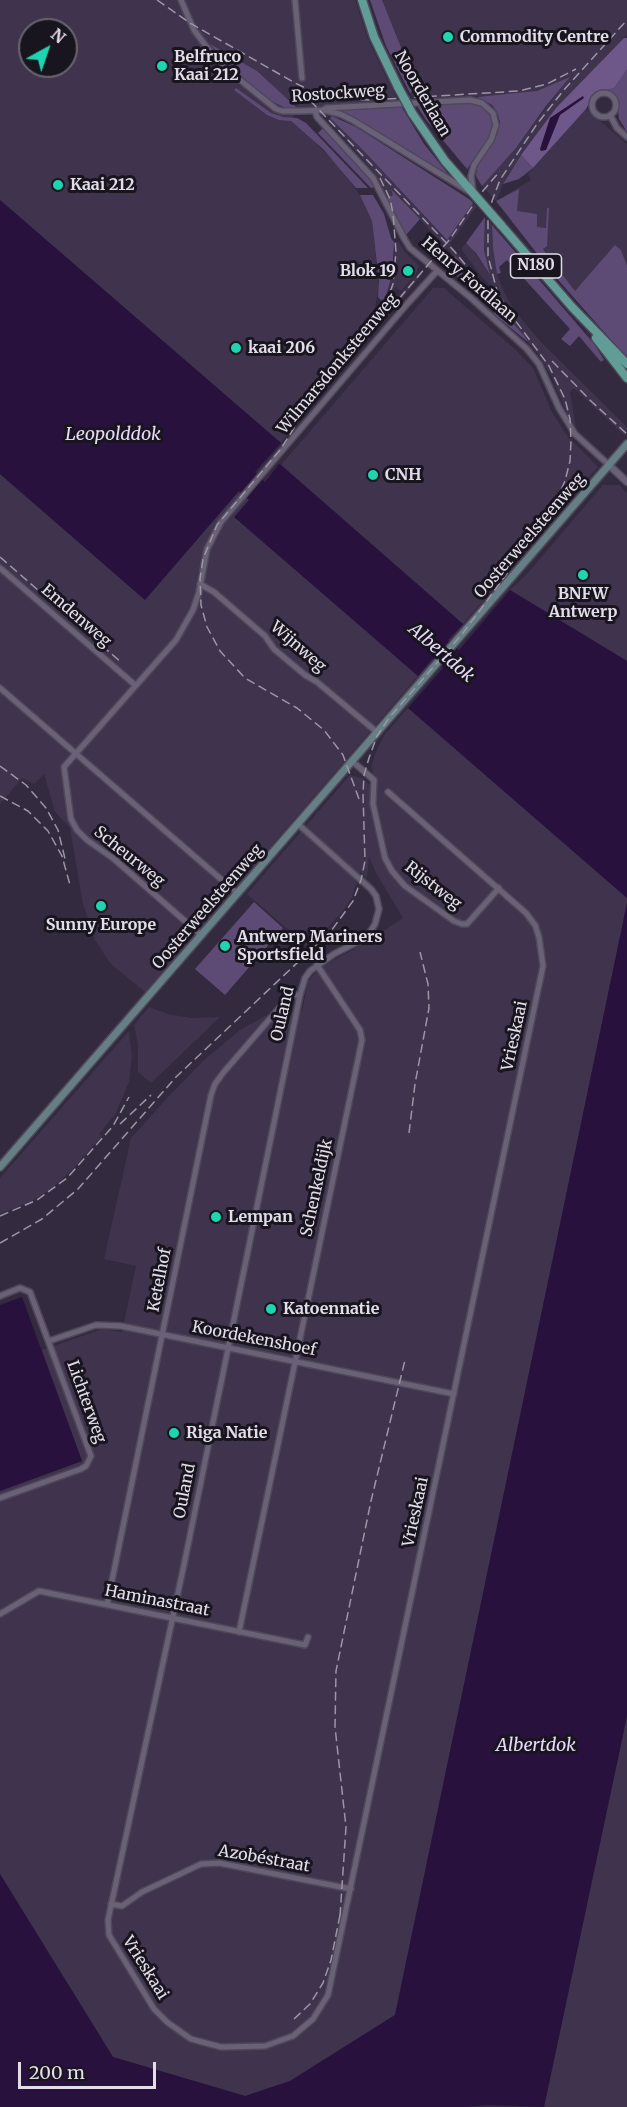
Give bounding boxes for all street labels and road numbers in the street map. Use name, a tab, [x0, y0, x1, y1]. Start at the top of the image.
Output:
street label: Noorderlaan	[390, 48, 454, 140]
street label: Rostockweg	[291, 81, 385, 107]
street label: Henry Fordlaan	[417, 233, 521, 327]
road number: N180	[510, 254, 562, 278]
street label: Wilmarsdonksteenweg	[274, 290, 402, 438]
street label: Oosterweelsteenweg	[471, 470, 589, 602]
street label: Emdenweg	[37, 581, 115, 651]
street label: Wijnweg	[266, 618, 330, 676]
street label: Scheurweg	[90, 823, 168, 891]
street label: Oosterweelsteenweg	[149, 841, 267, 973]
street label: Rijstweg	[401, 858, 465, 914]
street label: Ouland	[267, 985, 299, 1043]
street label: Vrieskaai	[498, 999, 532, 1073]
street label: Schenkeldijk	[297, 1137, 337, 1239]
street label: Ketelhof	[144, 1246, 176, 1314]
street label: Koordekenshoef	[190, 1318, 318, 1360]
street label: Lichterweg	[62, 1358, 110, 1446]
street label: Ouland	[170, 1462, 200, 1520]
street label: Vrieskaai	[399, 1475, 433, 1549]
street label: Haminastraat	[103, 1581, 211, 1621]
street label: Azobéstraat	[217, 1842, 311, 1876]
street label: Vrieskaai	[118, 1933, 172, 2003]

